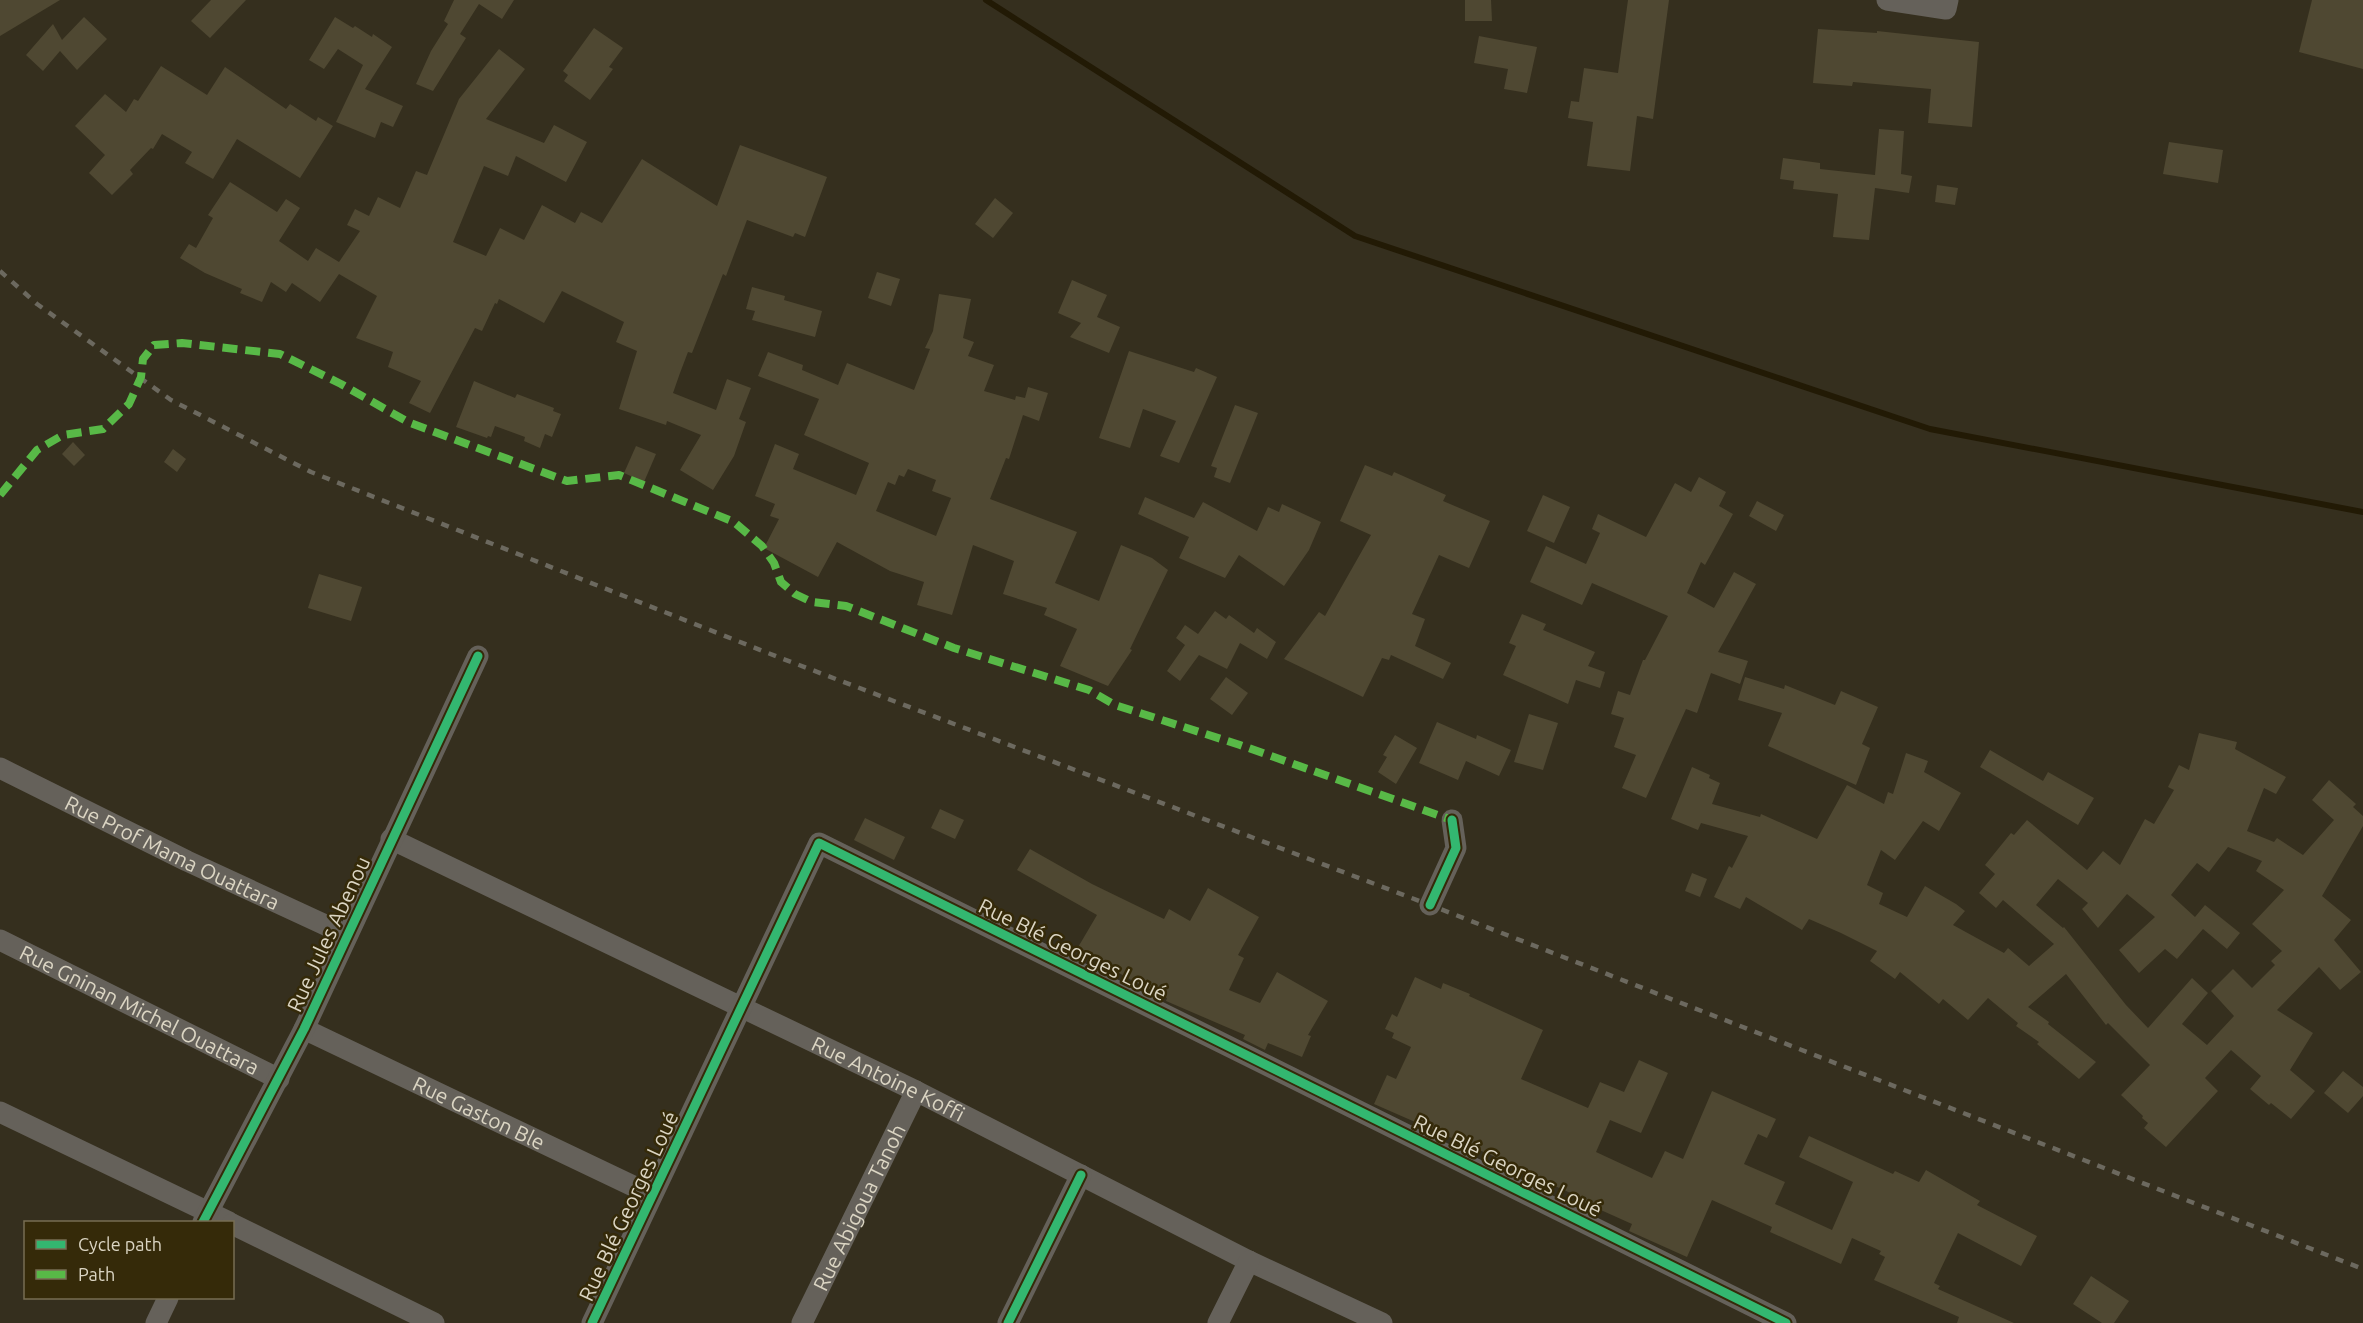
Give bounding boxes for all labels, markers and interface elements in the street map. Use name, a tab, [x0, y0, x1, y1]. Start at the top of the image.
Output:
street label: Rue Prof Mama Ouattara	[61, 790, 283, 914]
street label: Rue Jules Abenou	[281, 853, 375, 1015]
street label: Rue Blé Georges Loué	[975, 893, 1171, 1005]
street label: Rue Gninan Michel Ouattara	[16, 940, 263, 1079]
street label: Rue Antoine Koffi	[808, 1031, 969, 1126]
street label: Rue Gaston Ble	[409, 1071, 549, 1154]
street label: Rue Blé Georges Loué	[573, 1107, 683, 1305]
street label: Rue Blé Georges Loué	[1410, 1109, 1606, 1221]
street label: Rue Abigoua Tanoh	[808, 1120, 910, 1294]
legend	[24, 1221, 234, 1299]
text: Cycle path	[78, 1234, 162, 1254]
text: Path	[78, 1264, 115, 1284]

